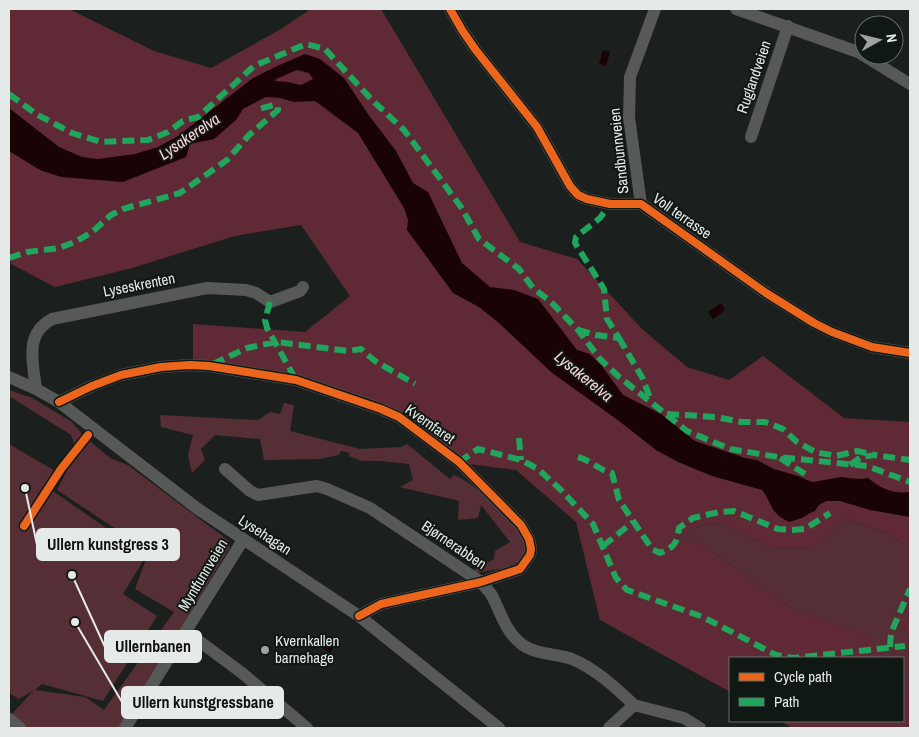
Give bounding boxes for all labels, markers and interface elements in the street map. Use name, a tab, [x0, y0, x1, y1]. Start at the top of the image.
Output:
north arrow	[854, 15, 904, 65]
text: N	[882, 33, 901, 44]
street label: Ruglandveien	[731, 38, 776, 116]
water label: Lysakerelva	[154, 107, 224, 165]
street label: Sandbunnveien	[604, 107, 633, 195]
street label: Voll terrasse	[649, 188, 716, 244]
street label: Lyseskrenten	[101, 267, 177, 302]
water label: Lysakerelva	[550, 346, 618, 406]
street label: Kvernfaret	[401, 399, 460, 449]
street label: Lysehagan	[235, 510, 296, 560]
street label: Bjørnerabben	[418, 515, 491, 574]
callout: Ullern kunstgress 3	[37, 529, 179, 560]
text: Ullern kunstgress 3	[47, 533, 169, 555]
street label: Myntfunnveien	[173, 535, 232, 615]
place label: Kvernkallen barnehage	[275, 630, 339, 668]
callout: Ullernbanen	[105, 631, 201, 662]
text: Ullernbanen	[115, 635, 191, 657]
marker: Kvernkallen barnehage	[259, 644, 271, 656]
legend	[729, 657, 904, 722]
text: Cycle path	[774, 666, 832, 687]
callout: Ullern kunstgressbane	[122, 687, 283, 718]
text: Ullern kunstgressbane	[132, 691, 274, 713]
text: Path	[774, 691, 799, 712]

